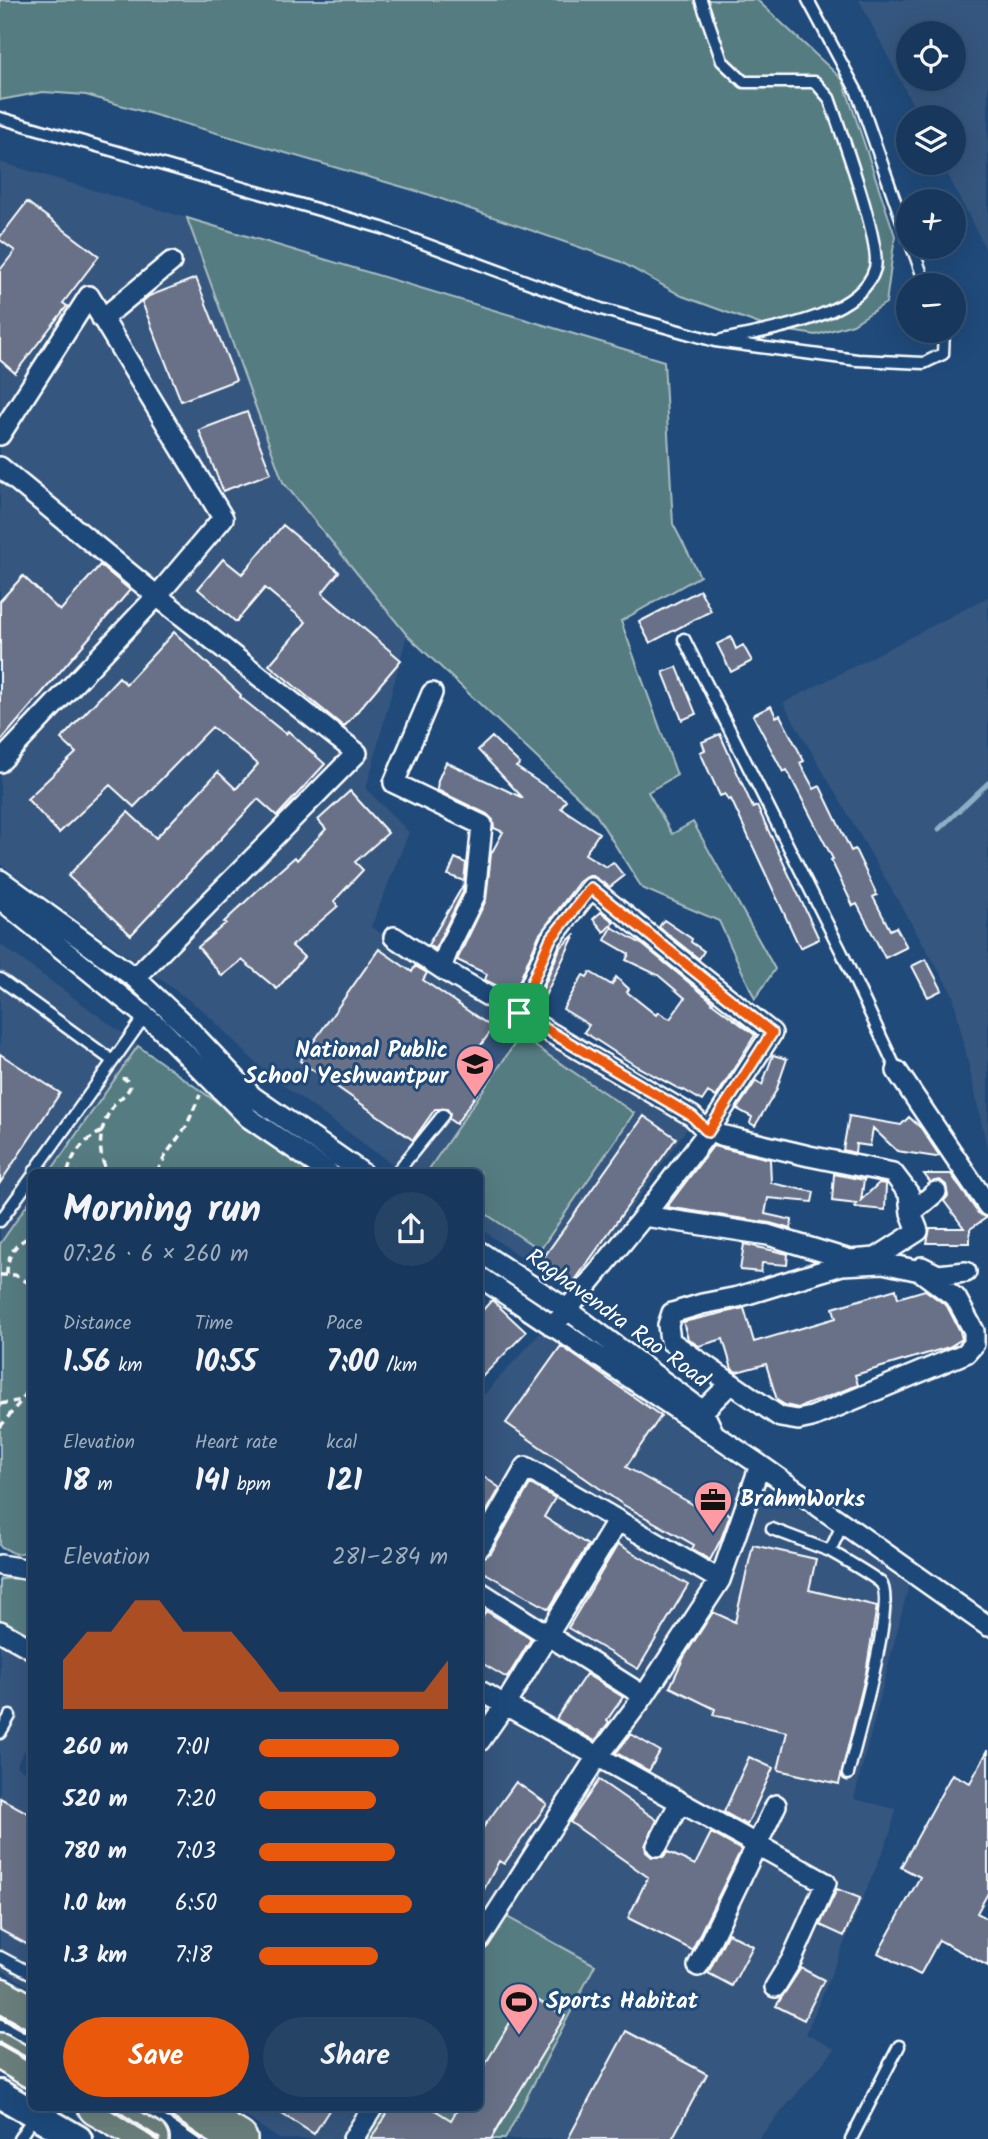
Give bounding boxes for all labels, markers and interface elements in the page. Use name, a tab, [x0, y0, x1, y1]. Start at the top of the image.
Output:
map controls	[896, 21, 966, 343]
button: locate	[896, 21, 966, 91]
button: layers	[896, 105, 966, 175]
button: +	[896, 189, 966, 259]
button: −	[896, 273, 966, 343]
pin	[489, 983, 549, 1043]
icon: arrive	[500, 994, 538, 1032]
place label: National Public School Yeshwantpur	[244, 1033, 450, 1095]
school or university icon: National Public School Yeshwantpur	[454, 1043, 496, 1098]
text: Morning run	[63, 1181, 261, 1241]
button: share	[374, 1192, 448, 1266]
text: 07:26 · 6 × 260 m	[63, 1237, 248, 1273]
street label: Raghavendra Rao Road	[518, 1240, 717, 1398]
text: Distance	[63, 1309, 131, 1339]
text: Time	[195, 1309, 233, 1339]
text: Pace	[326, 1309, 363, 1339]
text: 1.56	[63, 1339, 111, 1387]
text: 10:55	[195, 1339, 257, 1387]
text: 7:00	[326, 1339, 379, 1387]
text: km	[111, 1351, 142, 1381]
text: /km	[379, 1351, 417, 1381]
text: Elevation	[63, 1428, 135, 1458]
text: Heart rate	[195, 1428, 277, 1458]
text: kcal	[326, 1428, 357, 1458]
text: 18	[63, 1458, 90, 1506]
text: 141	[195, 1458, 229, 1506]
text: 121	[326, 1458, 362, 1506]
text: m	[90, 1470, 113, 1500]
text: bpm	[229, 1470, 271, 1500]
office icon: BrahmWorks	[692, 1479, 734, 1534]
place label: BrahmWorks	[740, 1482, 865, 1518]
text: Elevation	[63, 1540, 150, 1576]
text: 281–284 m	[332, 1540, 448, 1576]
text: 260 m	[63, 1730, 128, 1766]
text: 7:01	[175, 1730, 210, 1766]
text: 520 m	[63, 1782, 128, 1818]
text: 7:20	[175, 1782, 216, 1818]
text: 780 m	[63, 1834, 127, 1870]
text: 7:03	[175, 1834, 216, 1870]
text: 1.0 km	[63, 1886, 126, 1922]
text: 6:50	[175, 1886, 217, 1922]
text: 1.3 km	[63, 1938, 127, 1974]
text: 7:18	[175, 1938, 212, 1974]
sports icon: Sports Habitat	[498, 1981, 540, 2036]
place label: Sports Habitat	[546, 1984, 699, 2020]
button: Save	[63, 2017, 249, 2097]
button: Share	[263, 2017, 448, 2097]

